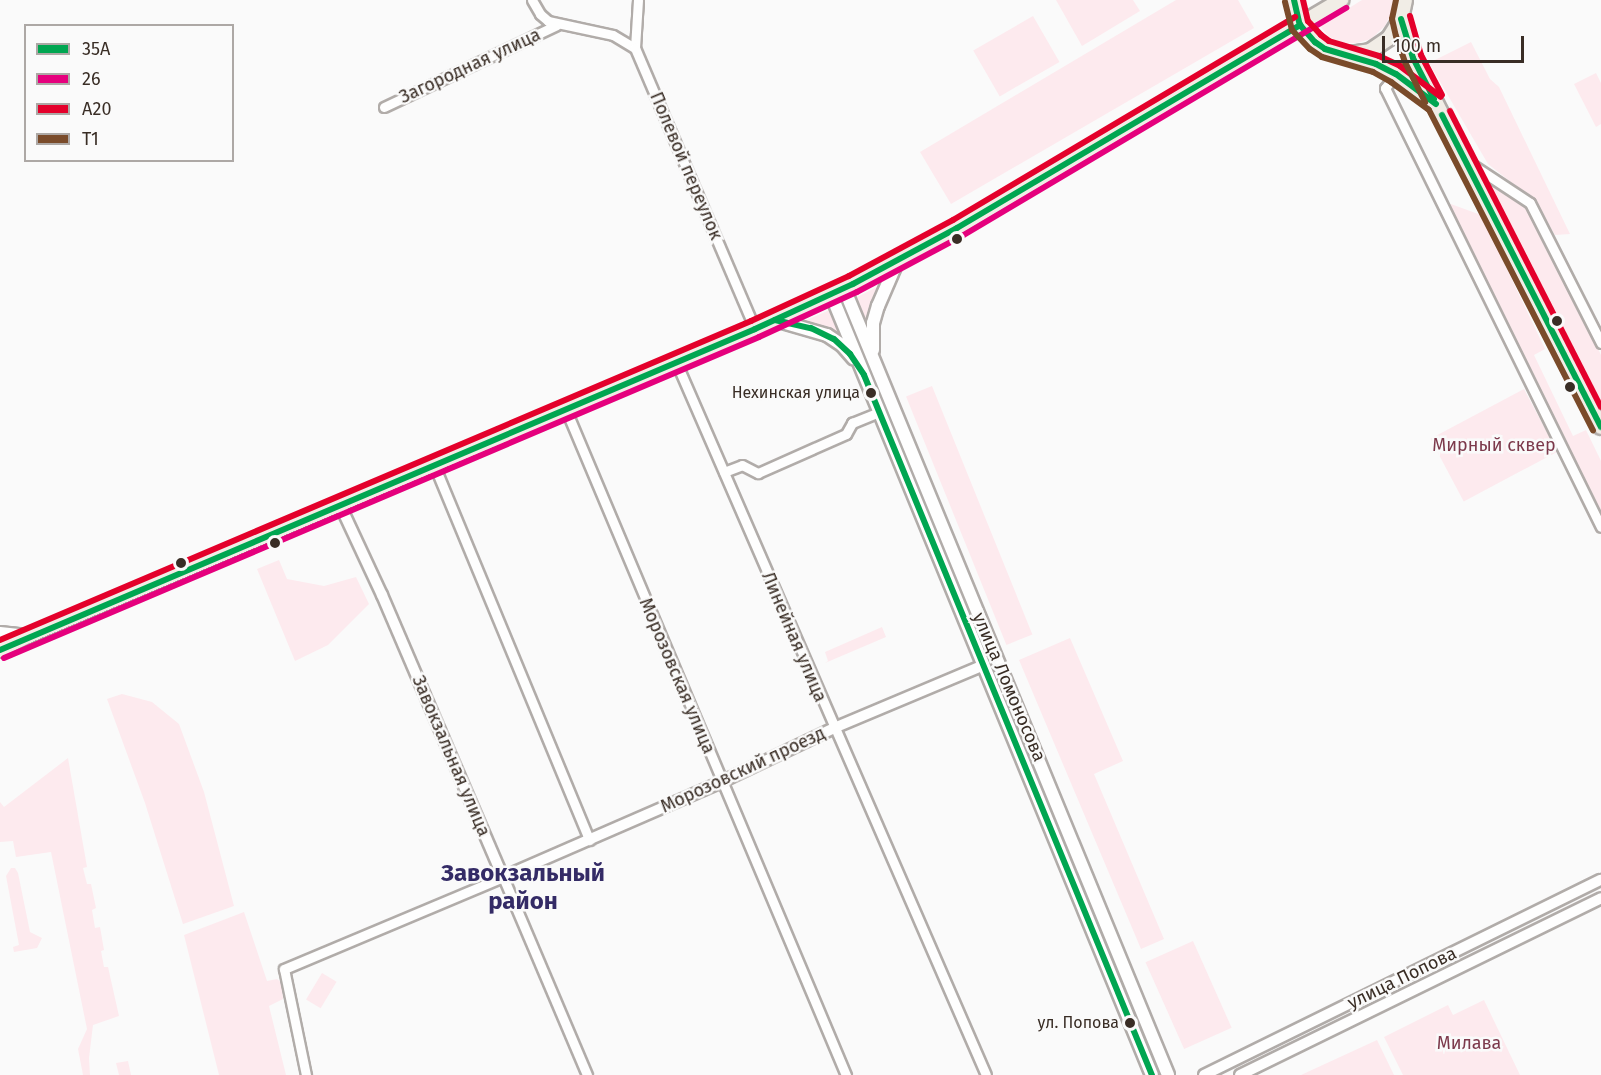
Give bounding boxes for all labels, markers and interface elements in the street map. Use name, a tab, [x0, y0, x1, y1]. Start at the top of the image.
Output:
legend	[24, 24, 234, 162]
street label: Загородная улица	[396, 24, 544, 108]
scale bar	[1385, 24, 1528, 62]
text: 100 m	[1393, 35, 1441, 57]
text: 35А	[82, 38, 110, 60]
text: 26	[82, 68, 101, 90]
street label: Полевой переулок	[645, 89, 727, 243]
text: А20	[82, 98, 111, 120]
text: Т1	[82, 128, 99, 150]
unlabelled marker	[951, 233, 963, 245]
unlabelled marker	[1551, 315, 1563, 327]
unlabelled marker	[1564, 381, 1576, 393]
place label: Нехинская улица	[732, 383, 860, 403]
marker: Нехинская улица	[865, 387, 877, 399]
park label: Мирный сквер	[1432, 434, 1556, 456]
unlabelled marker	[269, 537, 281, 549]
unlabelled marker	[175, 557, 187, 569]
street label: Линейная улица	[757, 569, 831, 705]
street label: Морозовская улица	[634, 595, 720, 757]
street label: улица Ломоносова	[968, 609, 1050, 765]
street label: Завокзальная улица	[407, 672, 495, 840]
street label: Морозовский проезд	[657, 722, 829, 818]
district label: Завокзальный район	[441, 860, 605, 916]
street label: улица Попова	[1344, 942, 1460, 1014]
place label: ул. Попова	[1038, 1013, 1119, 1033]
marker: ул. Попова	[1124, 1017, 1136, 1029]
park label: Милава	[1437, 1032, 1501, 1054]

